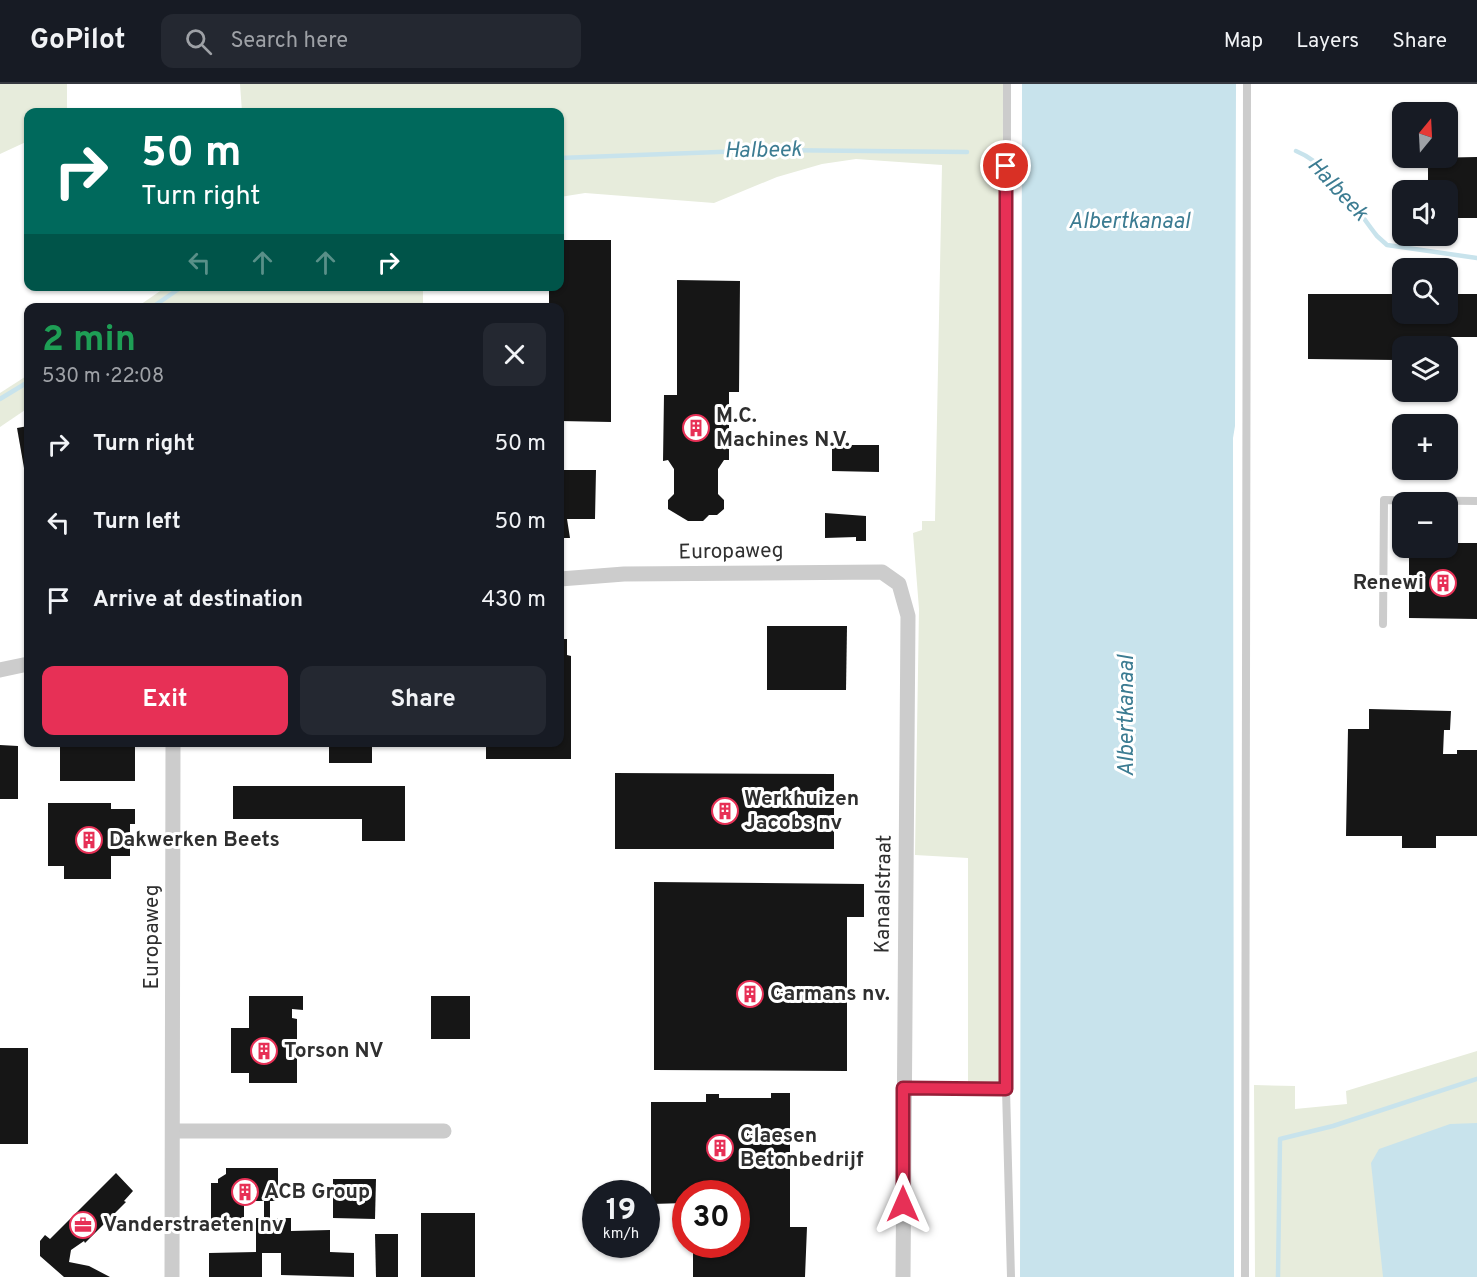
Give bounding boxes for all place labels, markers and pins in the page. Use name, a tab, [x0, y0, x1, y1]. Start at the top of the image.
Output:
pin	[980, 140, 1031, 191]
place label: M.C. Machines N.V.	[716, 403, 850, 454]
building icon: M.C. Machines N.V.	[681, 413, 711, 443]
building icon: Renewi	[1428, 568, 1458, 598]
place label: Renewi	[1353, 570, 1424, 597]
place label: Werkhuizen Jacobs nv	[744, 786, 859, 837]
building icon: Werkhuizen Jacobs nv	[710, 796, 740, 826]
building icon: Dakwerken Beets	[74, 825, 104, 855]
place label: Dakwerken Beets	[109, 827, 280, 854]
building icon: Carmans nv.	[735, 979, 765, 1009]
place label: Carmans nv.	[770, 981, 890, 1008]
building icon: Torson NV	[249, 1036, 279, 1066]
place label: Torson NV	[284, 1038, 384, 1065]
place label: Claesen Betonbedrijf	[740, 1123, 864, 1174]
building icon: Claesen Betonbedrijf	[705, 1133, 735, 1163]
building icon: ACB Group	[230, 1177, 260, 1207]
place label: ACB Group	[264, 1179, 370, 1206]
office icon: Vanderstraeten nv	[68, 1210, 98, 1240]
place label: Vanderstraeten nv	[103, 1212, 284, 1239]

